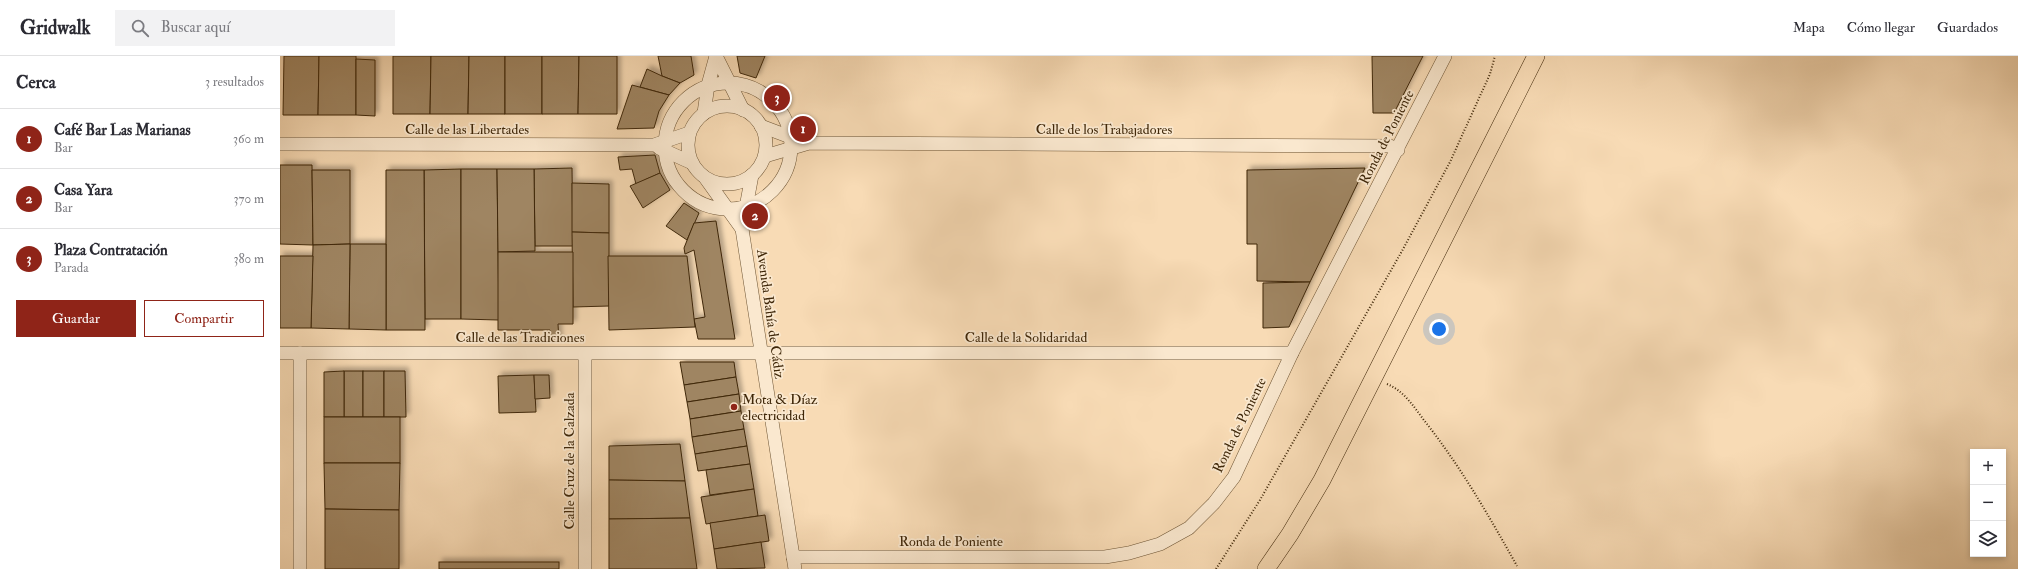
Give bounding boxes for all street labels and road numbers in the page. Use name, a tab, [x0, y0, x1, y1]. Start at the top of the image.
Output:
street label: Ronda de Poniente	[1355, 87, 1418, 187]
street label: Calle de las Libertades	[405, 121, 529, 138]
street label: Calle de los Trabajadores	[1036, 121, 1172, 138]
street label: Avenida Bahía de Cádiz	[753, 247, 788, 380]
street label: Calle de las Tradiciones	[456, 329, 585, 346]
street label: Calle de la Solidaridad	[965, 329, 1087, 346]
street label: Ronda de Poniente	[1209, 375, 1270, 476]
street label: Calle Cruz de la Calzada	[561, 392, 578, 529]
street label: Ronda de Poniente	[899, 533, 1003, 550]

